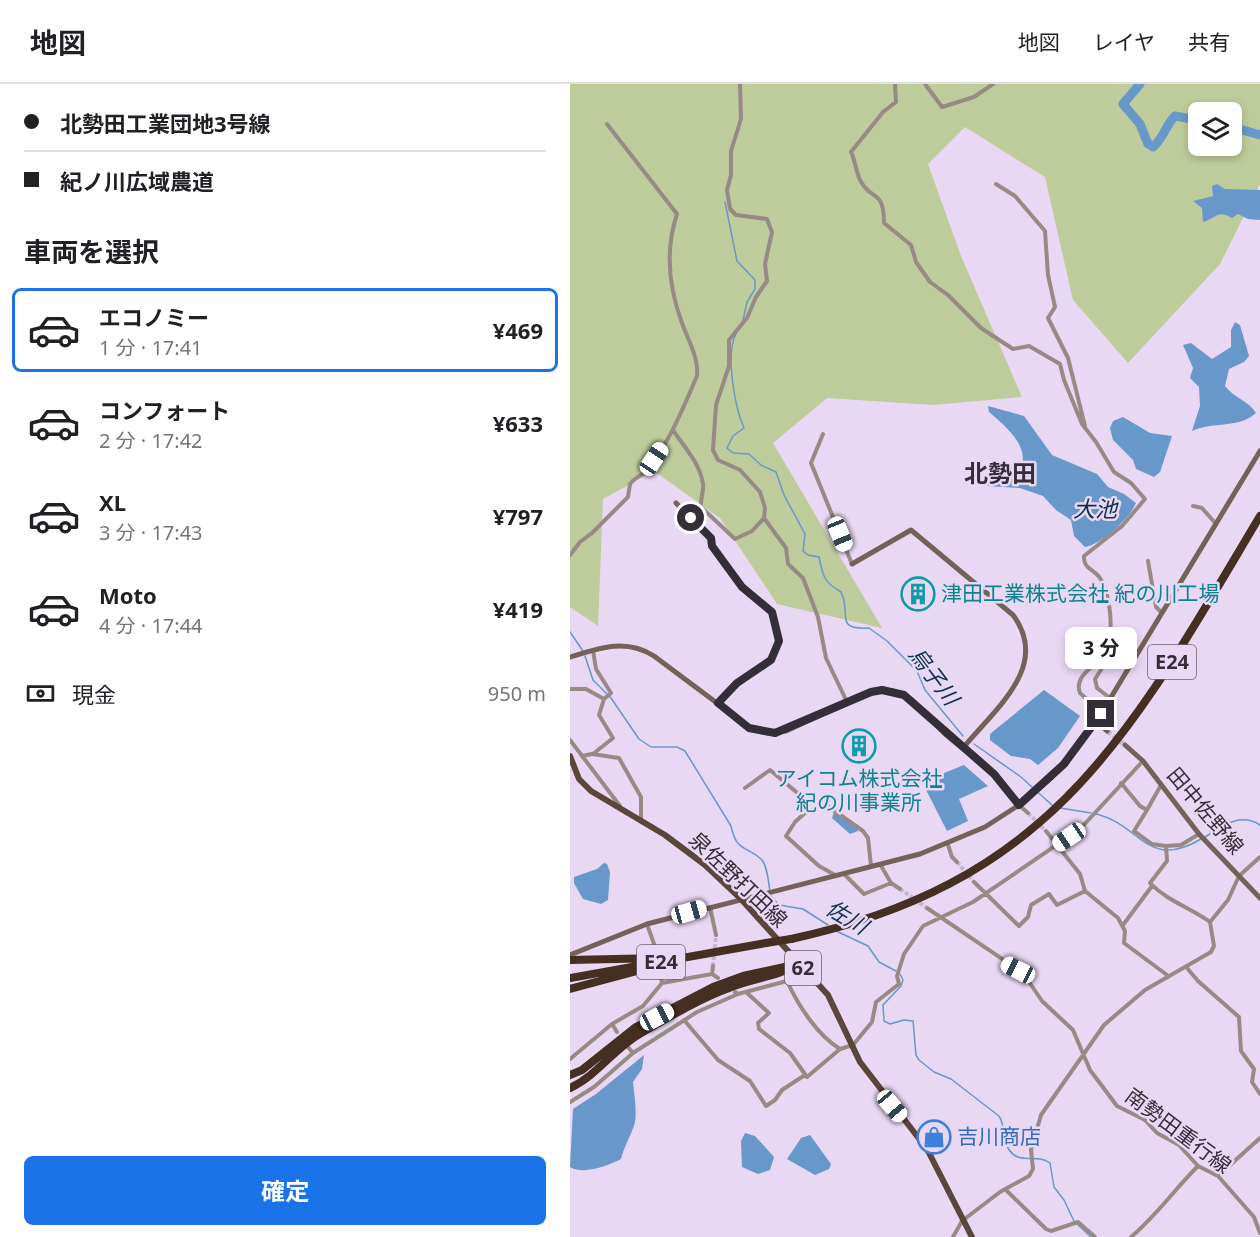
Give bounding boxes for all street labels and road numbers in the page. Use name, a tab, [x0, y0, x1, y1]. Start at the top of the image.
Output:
road number: E24	[1148, 645, 1196, 679]
street label: 田中佐野線	[1161, 761, 1250, 860]
street label: 泉佐野打田線	[684, 825, 794, 933]
road number: E24	[637, 945, 685, 979]
road number: 62	[785, 951, 821, 985]
street label: 南勢田重行線	[1120, 1081, 1237, 1179]

